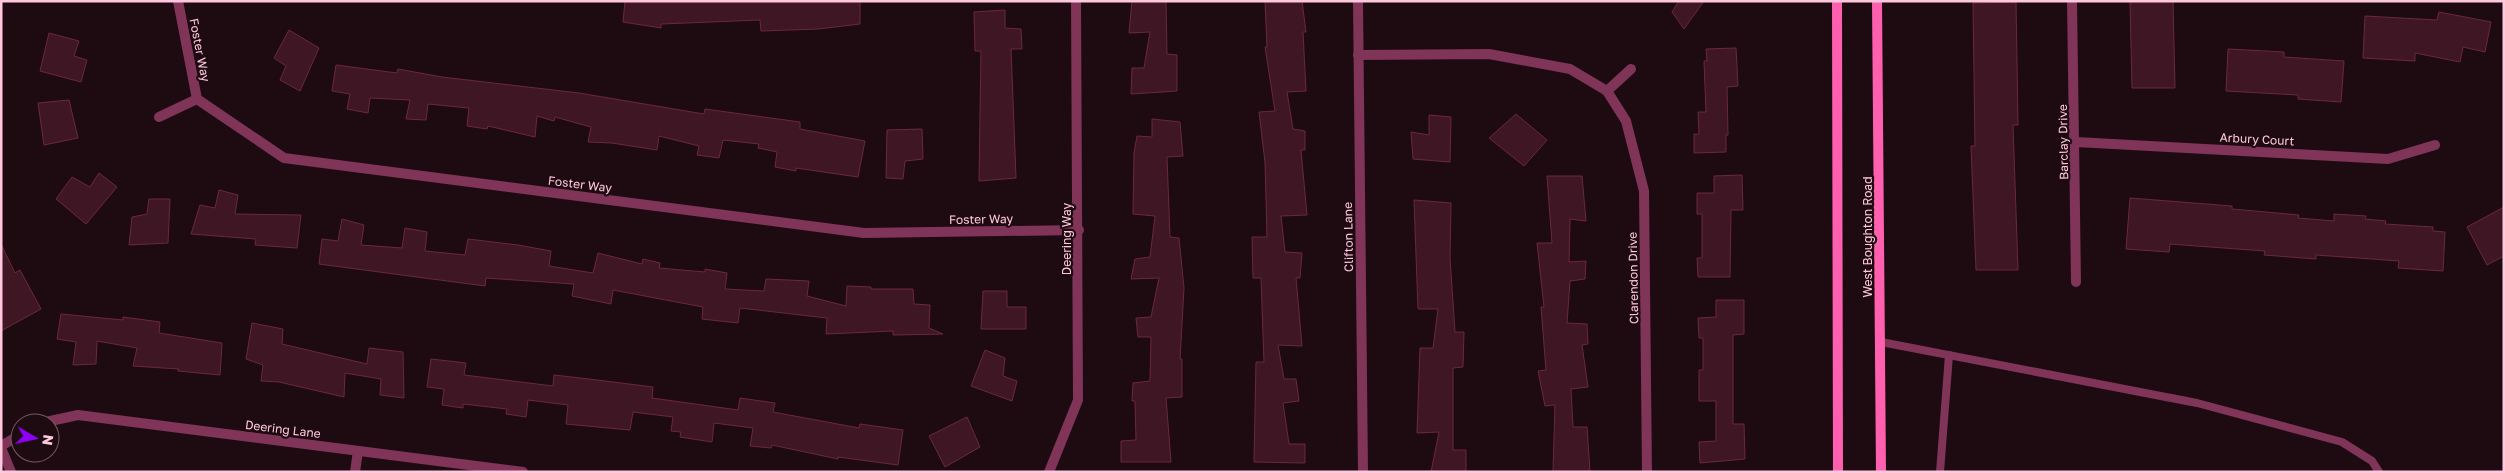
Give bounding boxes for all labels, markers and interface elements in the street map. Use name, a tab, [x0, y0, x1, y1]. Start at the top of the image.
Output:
street label: Foster Way	[187, 17, 214, 83]
street label: Barclay Drive	[2055, 104, 2071, 180]
street label: Arbury Court	[2219, 130, 2295, 148]
street label: Foster Way	[547, 173, 613, 195]
street label: West Boughton Road	[1860, 176, 1875, 298]
street label: Clifton Lane	[1340, 202, 1356, 272]
street label: Deering Way	[1059, 203, 1074, 275]
street label: Foster Way	[949, 211, 1014, 227]
street label: Clarendon Drive	[1625, 232, 1641, 324]
north arrow	[10, 413, 60, 463]
street label: Deering Lane	[244, 417, 322, 441]
text: N	[39, 434, 58, 447]

